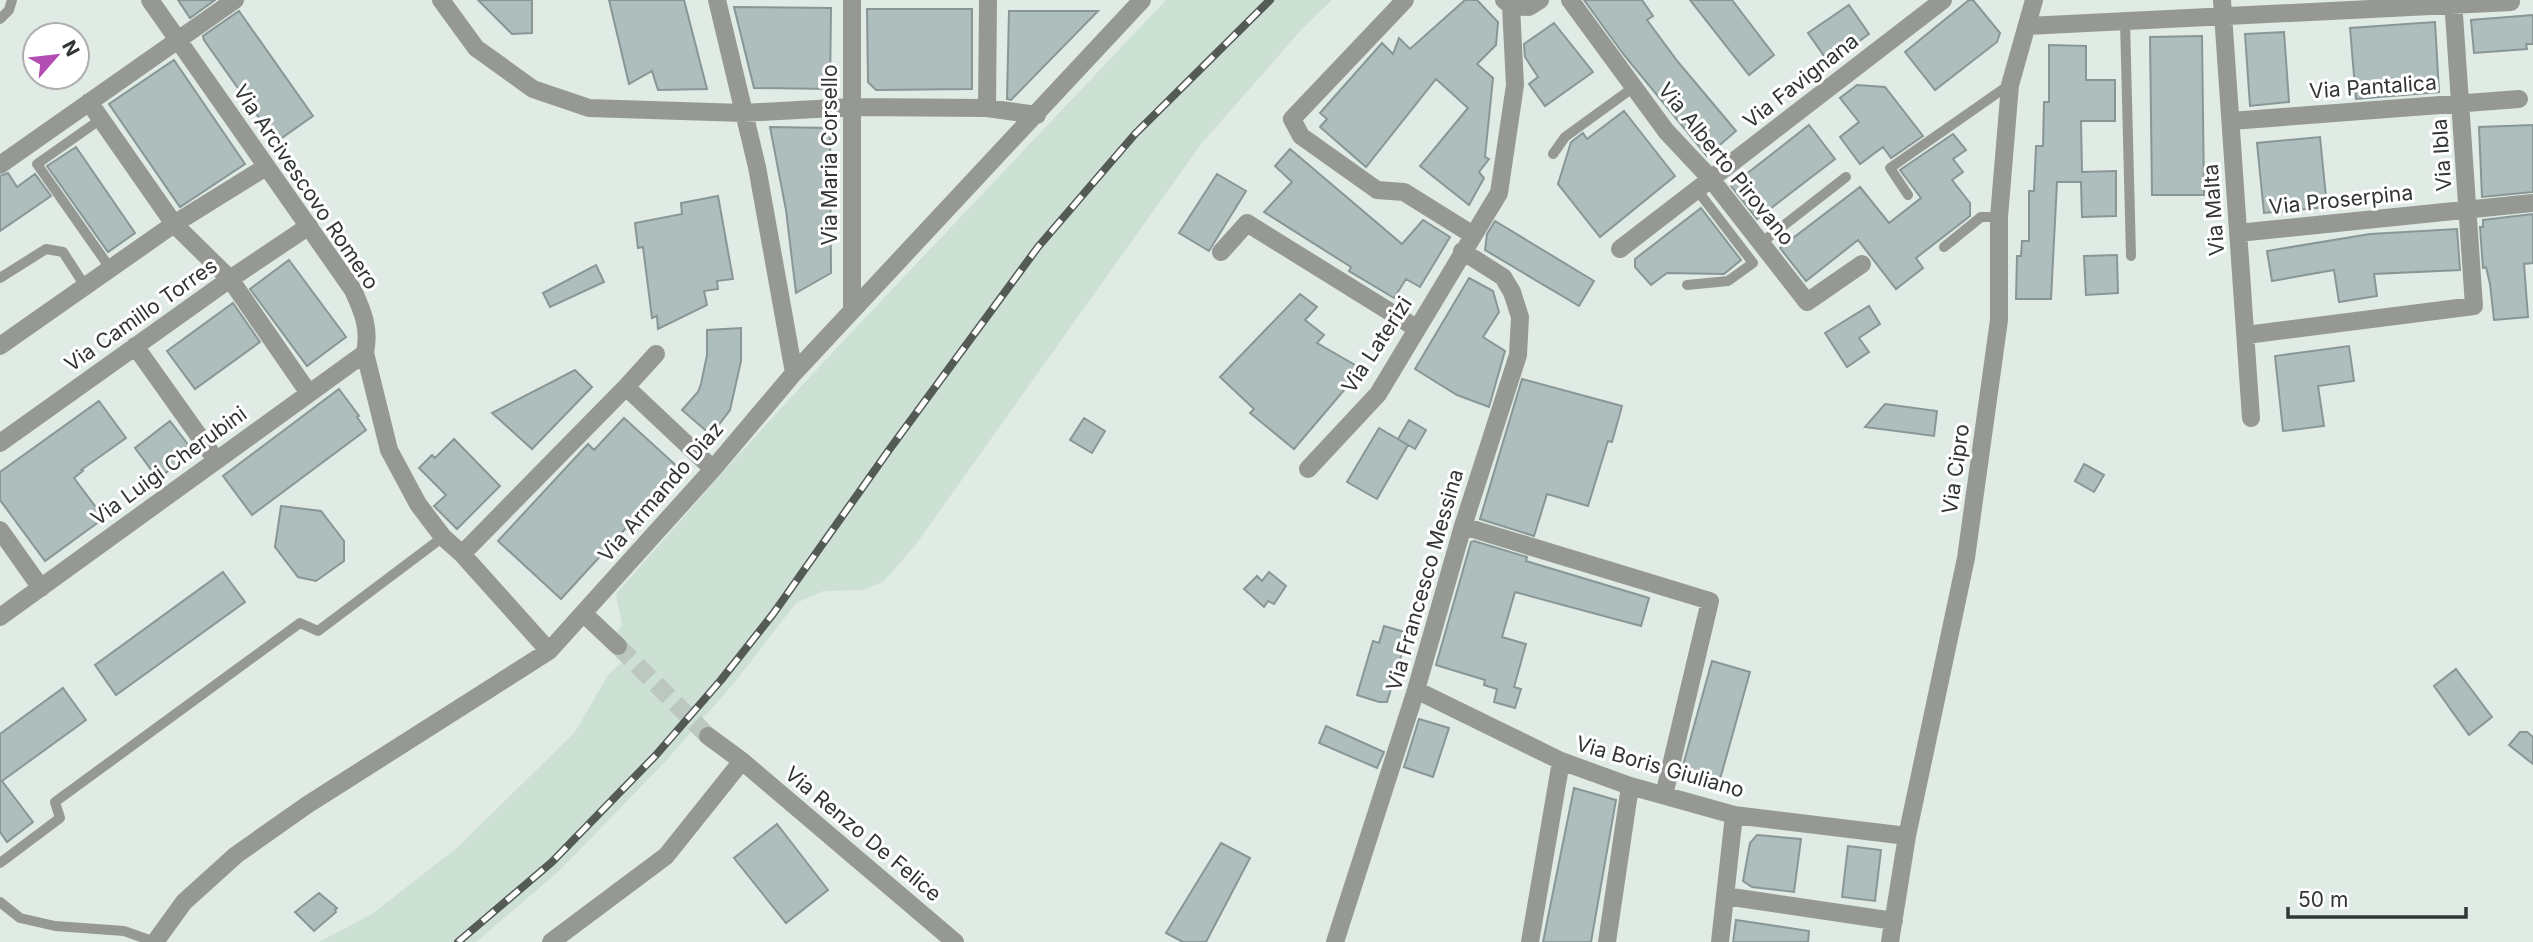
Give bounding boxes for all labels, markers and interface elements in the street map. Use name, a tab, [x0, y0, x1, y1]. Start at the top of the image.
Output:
north arrow	[21, 21, 91, 91]
street label: Via Favignana	[1738, 28, 1863, 133]
text: N	[57, 36, 84, 60]
street label: Via Maria Corsello	[817, 65, 842, 245]
street label: Via Pantalica	[2308, 70, 2438, 103]
street label: Via Alberto Pirovano	[1653, 77, 1800, 250]
street label: Via Arcivescovo Romero	[228, 80, 384, 294]
street label: Via Ibla	[2426, 118, 2457, 192]
street label: Via Malta	[2198, 163, 2229, 257]
street label: Via Proserpina	[2268, 180, 2414, 219]
street label: Via Camillo Torres	[60, 253, 222, 377]
street label: Via Laterizi	[1336, 292, 1417, 398]
street label: Via Luigi Cherubini	[86, 401, 251, 530]
street label: Via Armando Diaz	[593, 416, 728, 567]
street label: Via Cipro	[1937, 422, 1974, 516]
street label: Via Francesco Messina	[1381, 466, 1468, 694]
street label: Via Boris Giuliano	[1573, 731, 1747, 803]
street label: Via Renzo De Felice	[780, 761, 947, 906]
scale bar	[2288, 876, 2466, 920]
text: 50 m	[2298, 887, 2348, 912]

